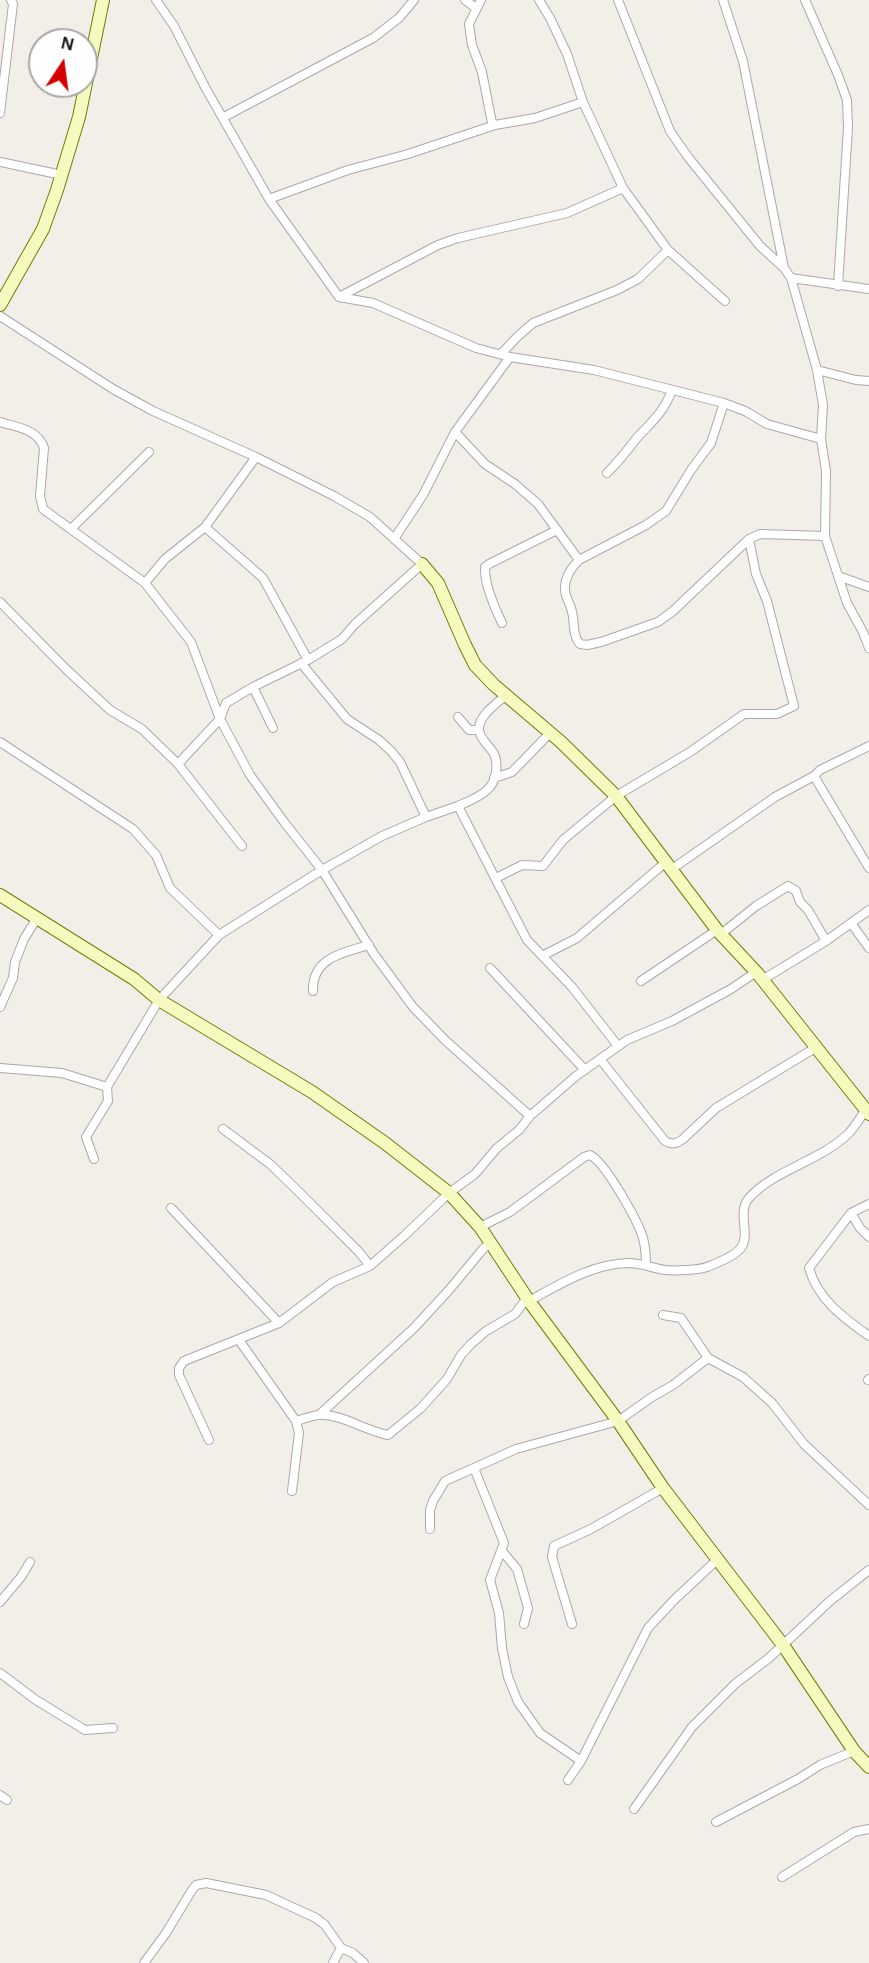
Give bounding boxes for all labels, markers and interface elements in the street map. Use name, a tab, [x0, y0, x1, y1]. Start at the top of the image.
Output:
north arrow	[28, 28, 98, 98]
text: N	[59, 33, 76, 55]

